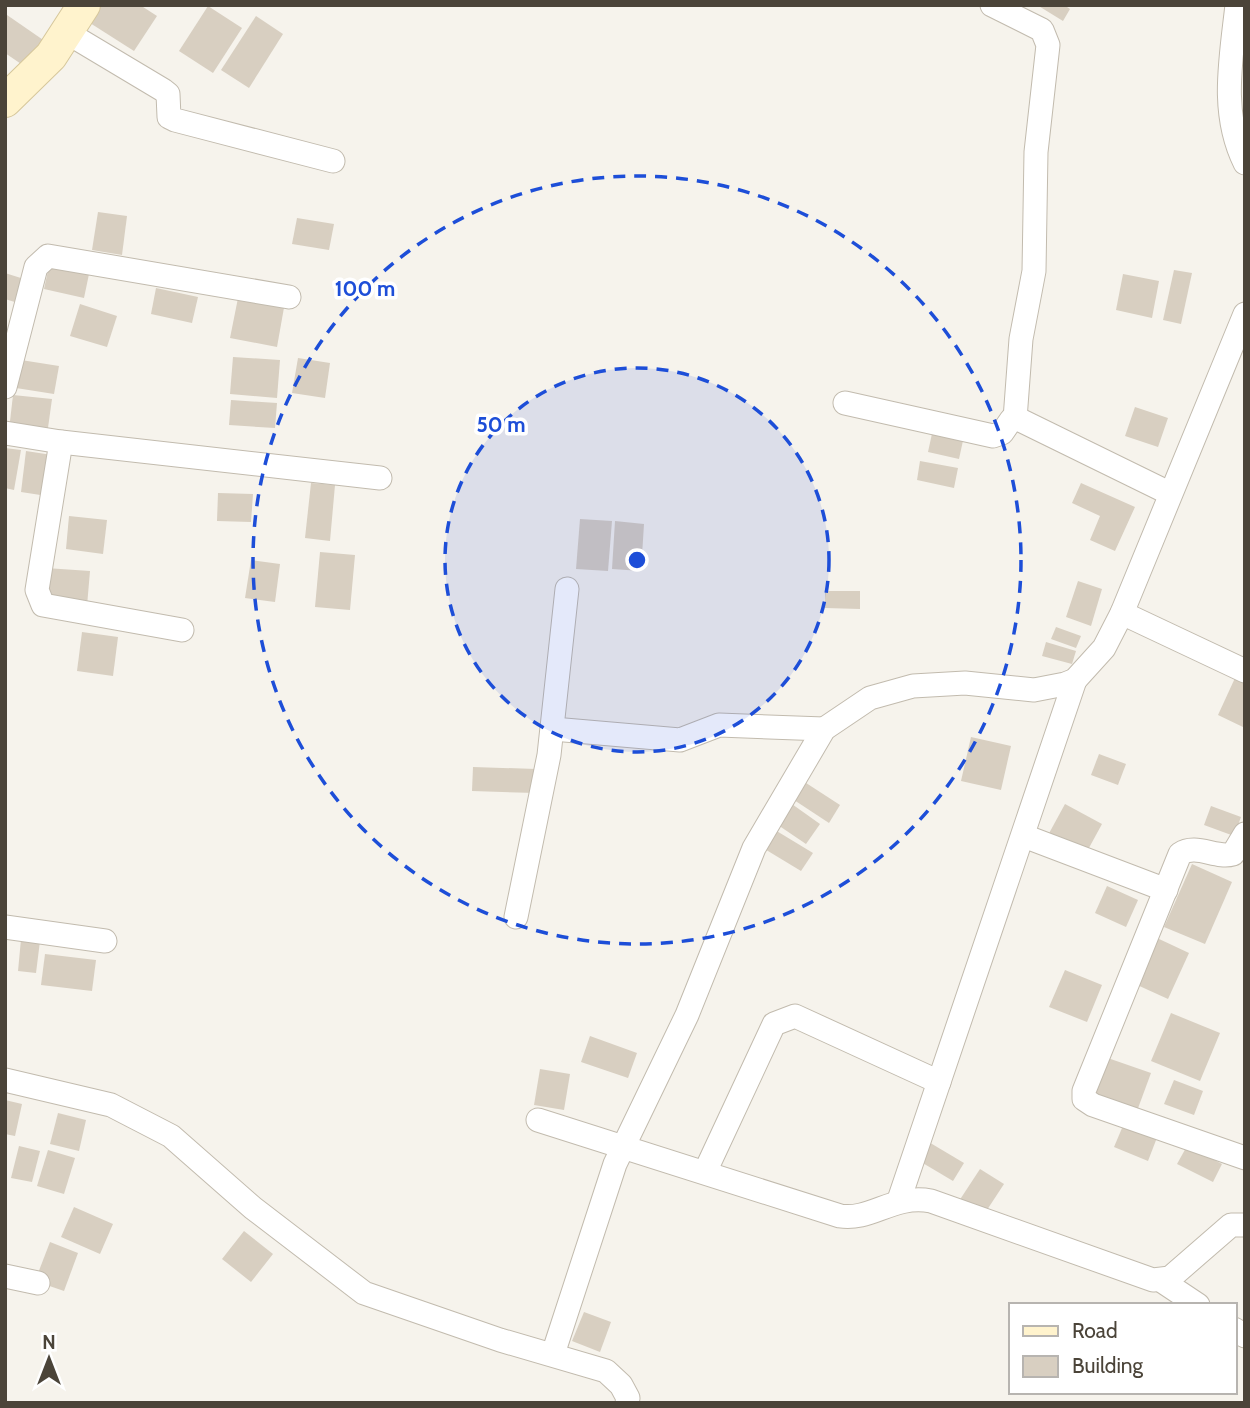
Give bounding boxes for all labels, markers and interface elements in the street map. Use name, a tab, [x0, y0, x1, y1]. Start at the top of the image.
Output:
text: 100 m	[335, 276, 395, 301]
text: 50 m	[476, 412, 526, 437]
centre of rings	[625, 548, 649, 572]
legend	[1009, 1303, 1236, 1394]
text: Road	[1072, 1318, 1118, 1343]
north arrow	[14, 1324, 84, 1394]
text: N	[42, 1331, 56, 1354]
text: Building	[1072, 1353, 1144, 1378]

